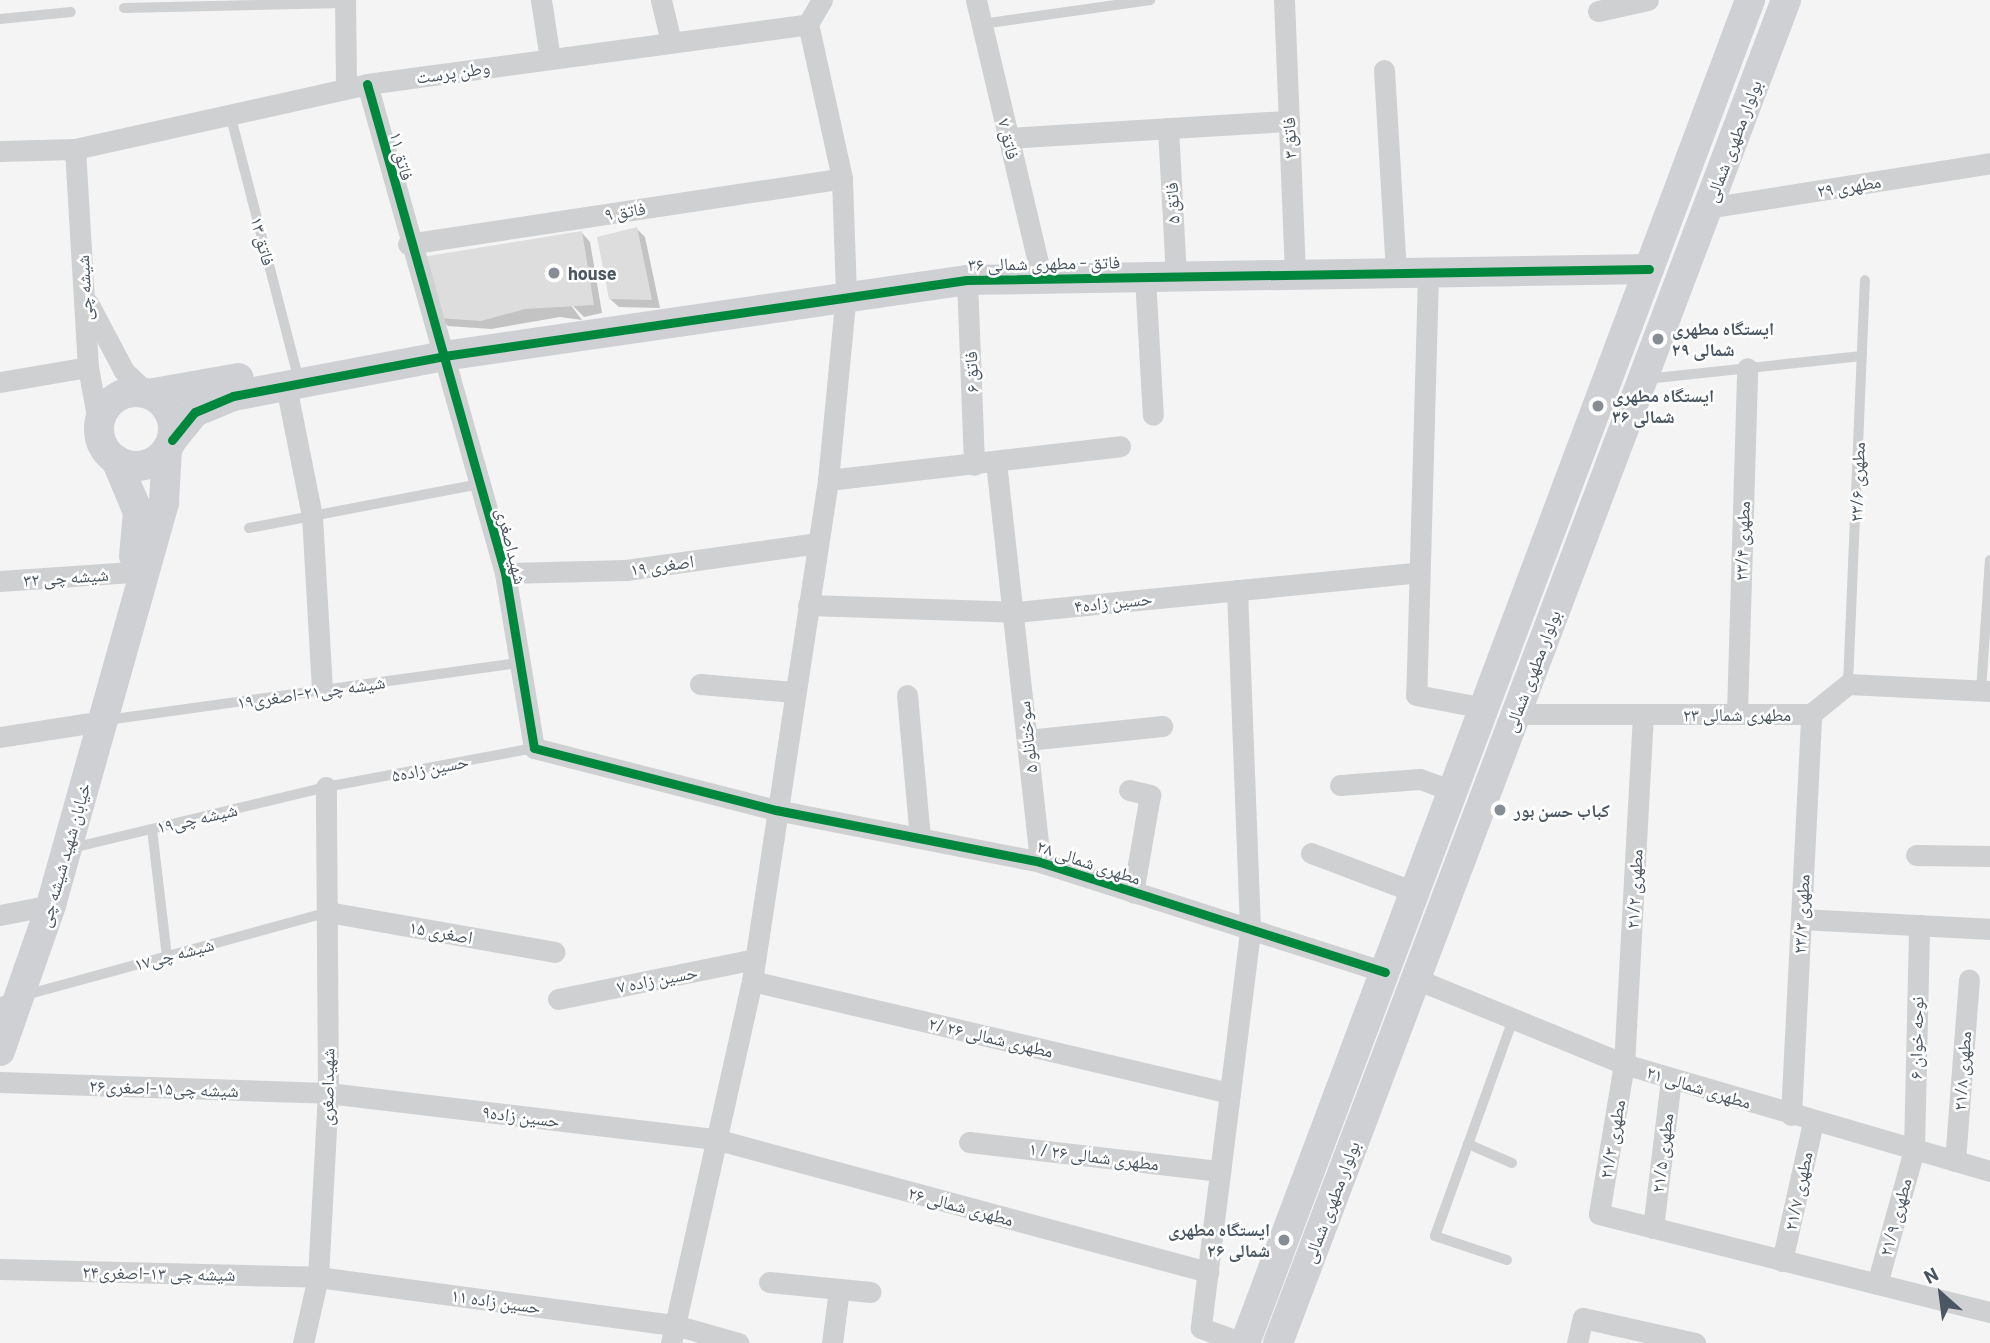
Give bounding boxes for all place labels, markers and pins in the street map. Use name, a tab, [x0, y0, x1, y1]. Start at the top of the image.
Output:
place label: house	[568, 262, 616, 284]
marker: house	[546, 265, 562, 281]
place label: ایستگاه مطهری شمالی ۲۹	[1672, 318, 1774, 360]
marker: ایستگاه مطهری شمالی ۲۹	[1650, 331, 1666, 347]
place label: ایستگاه مطهری شمالی ۳۶	[1612, 385, 1714, 428]
marker: ایستگاه مطهری شمالی ۳۶	[1590, 398, 1606, 414]
place label: كباب حسن بور	[1514, 799, 1610, 821]
marker: كباب حسن بور	[1492, 802, 1508, 818]
place label: ایستگاه مطهری شمالی ۲۶	[1168, 1219, 1270, 1262]
marker: ایستگاه مطهری شمالی ۲۶	[1276, 1232, 1292, 1248]

